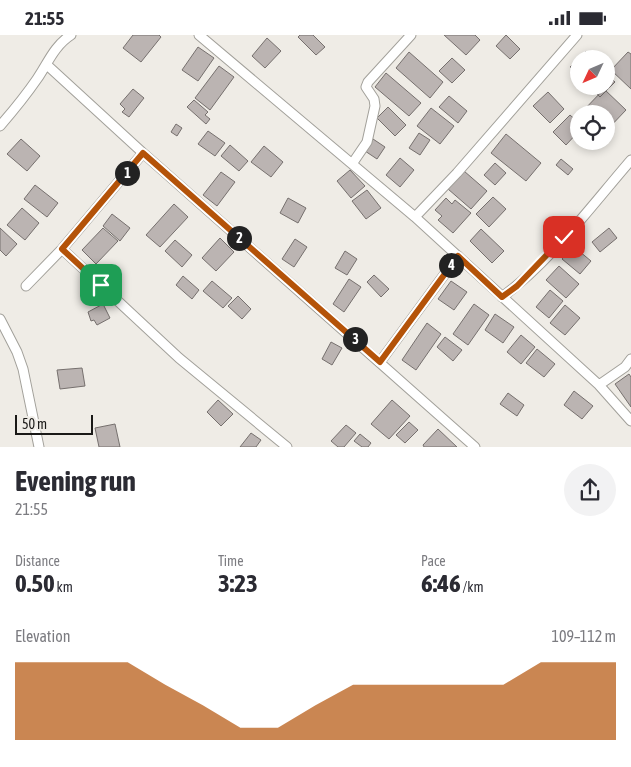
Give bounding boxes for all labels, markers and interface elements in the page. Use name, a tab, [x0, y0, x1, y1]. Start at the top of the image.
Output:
text: 21:55	[25, 7, 64, 29]
north arrow	[570, 50, 615, 95]
map controls	[570, 50, 615, 150]
button: locate	[570, 105, 615, 150]
pin: 1	[114, 161, 140, 185]
text: 1	[124, 165, 131, 181]
pin	[543, 216, 585, 258]
icon: check	[550, 223, 578, 251]
pin: 2	[226, 225, 252, 251]
text: 2	[236, 230, 243, 246]
pin: 4	[438, 253, 464, 277]
text: 4	[448, 257, 455, 273]
pin	[80, 264, 122, 306]
icon: arrive	[87, 271, 115, 299]
pin: 3	[342, 327, 368, 351]
text: 3	[352, 331, 359, 347]
scale bar	[15, 412, 92, 435]
text: 50 m	[22, 416, 47, 432]
button: share	[564, 464, 616, 516]
text: Evening run	[15, 465, 136, 497]
text: 21:55	[15, 500, 48, 518]
text: Distance	[15, 553, 60, 569]
text: Time	[218, 553, 244, 569]
text: Pace	[421, 553, 446, 569]
text: 0.50	[15, 569, 55, 597]
text: 3:23	[218, 569, 258, 597]
text: 6:46	[421, 569, 461, 597]
text: km	[55, 579, 73, 595]
text: /km	[461, 579, 484, 595]
text: Elevation	[15, 627, 70, 645]
text: 109–112 m	[552, 627, 616, 645]

